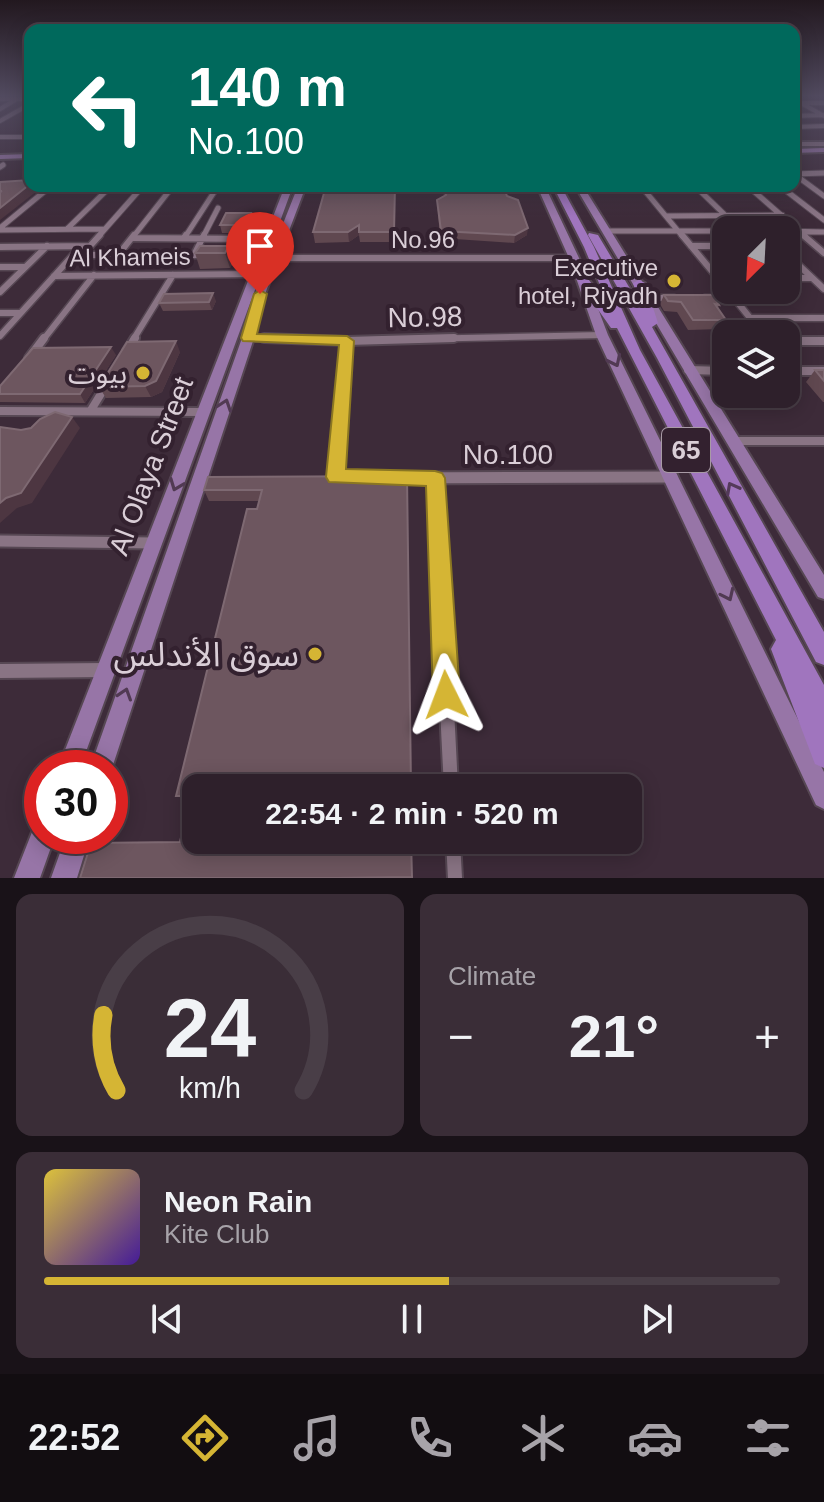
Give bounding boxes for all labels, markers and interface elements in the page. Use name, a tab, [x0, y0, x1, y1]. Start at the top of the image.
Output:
text: 140 m	[188, 55, 347, 118]
icon: left	[56, 56, 160, 160]
text: No.100	[188, 121, 304, 162]
pin	[226, 212, 294, 294]
north arrow	[712, 216, 800, 304]
map controls	[712, 216, 800, 408]
icon: arrive	[238, 224, 282, 268]
street label: No.96	[391, 226, 455, 253]
street label: Al Khameis	[69, 242, 191, 272]
place label: Executive hotel, Riyadh	[518, 254, 658, 309]
marker: Executive hotel, Riyadh	[665, 272, 683, 290]
street label: No.98	[387, 301, 463, 333]
button: layers	[712, 320, 800, 408]
one-way arrow	[605, 352, 621, 367]
place label: بيوت	[68, 358, 127, 390]
marker: بيوت	[134, 364, 152, 382]
street label: Al Olaya Street	[103, 372, 199, 559]
one-way arrow	[215, 399, 232, 413]
road number: 65	[662, 428, 710, 472]
street label: No.100	[463, 439, 553, 470]
one-way arrow	[169, 477, 186, 491]
one-way arrow	[726, 482, 741, 496]
one-way arrow	[718, 586, 734, 601]
place label: سوق الأندلس	[113, 635, 299, 674]
marker: سوق الأندلس	[306, 645, 324, 663]
position arrow	[404, 653, 488, 737]
one-way arrow	[116, 688, 132, 702]
speed limit sign: 30	[24, 750, 128, 854]
text: 22:54 · 2 min · 520 m	[265, 797, 559, 830]
text: Climate	[448, 961, 536, 991]
text: 24	[164, 982, 256, 1075]
text: 21°	[569, 1003, 659, 1070]
text: −	[448, 1012, 474, 1061]
text: +	[754, 1012, 780, 1061]
text: km/h	[179, 1072, 241, 1104]
text: Neon Rain	[164, 1185, 312, 1218]
text: Kite Club	[164, 1219, 270, 1249]
icon: previous	[145, 1297, 189, 1341]
icon: pause	[390, 1297, 434, 1341]
icon: next	[635, 1297, 679, 1341]
icon: directions	[177, 1410, 233, 1466]
icon: music	[289, 1410, 345, 1466]
icon: phone	[402, 1410, 458, 1466]
icon: climate	[515, 1410, 571, 1466]
icon: car	[627, 1410, 683, 1466]
icon: filters	[740, 1410, 796, 1466]
text: 22:52	[28, 1417, 120, 1458]

